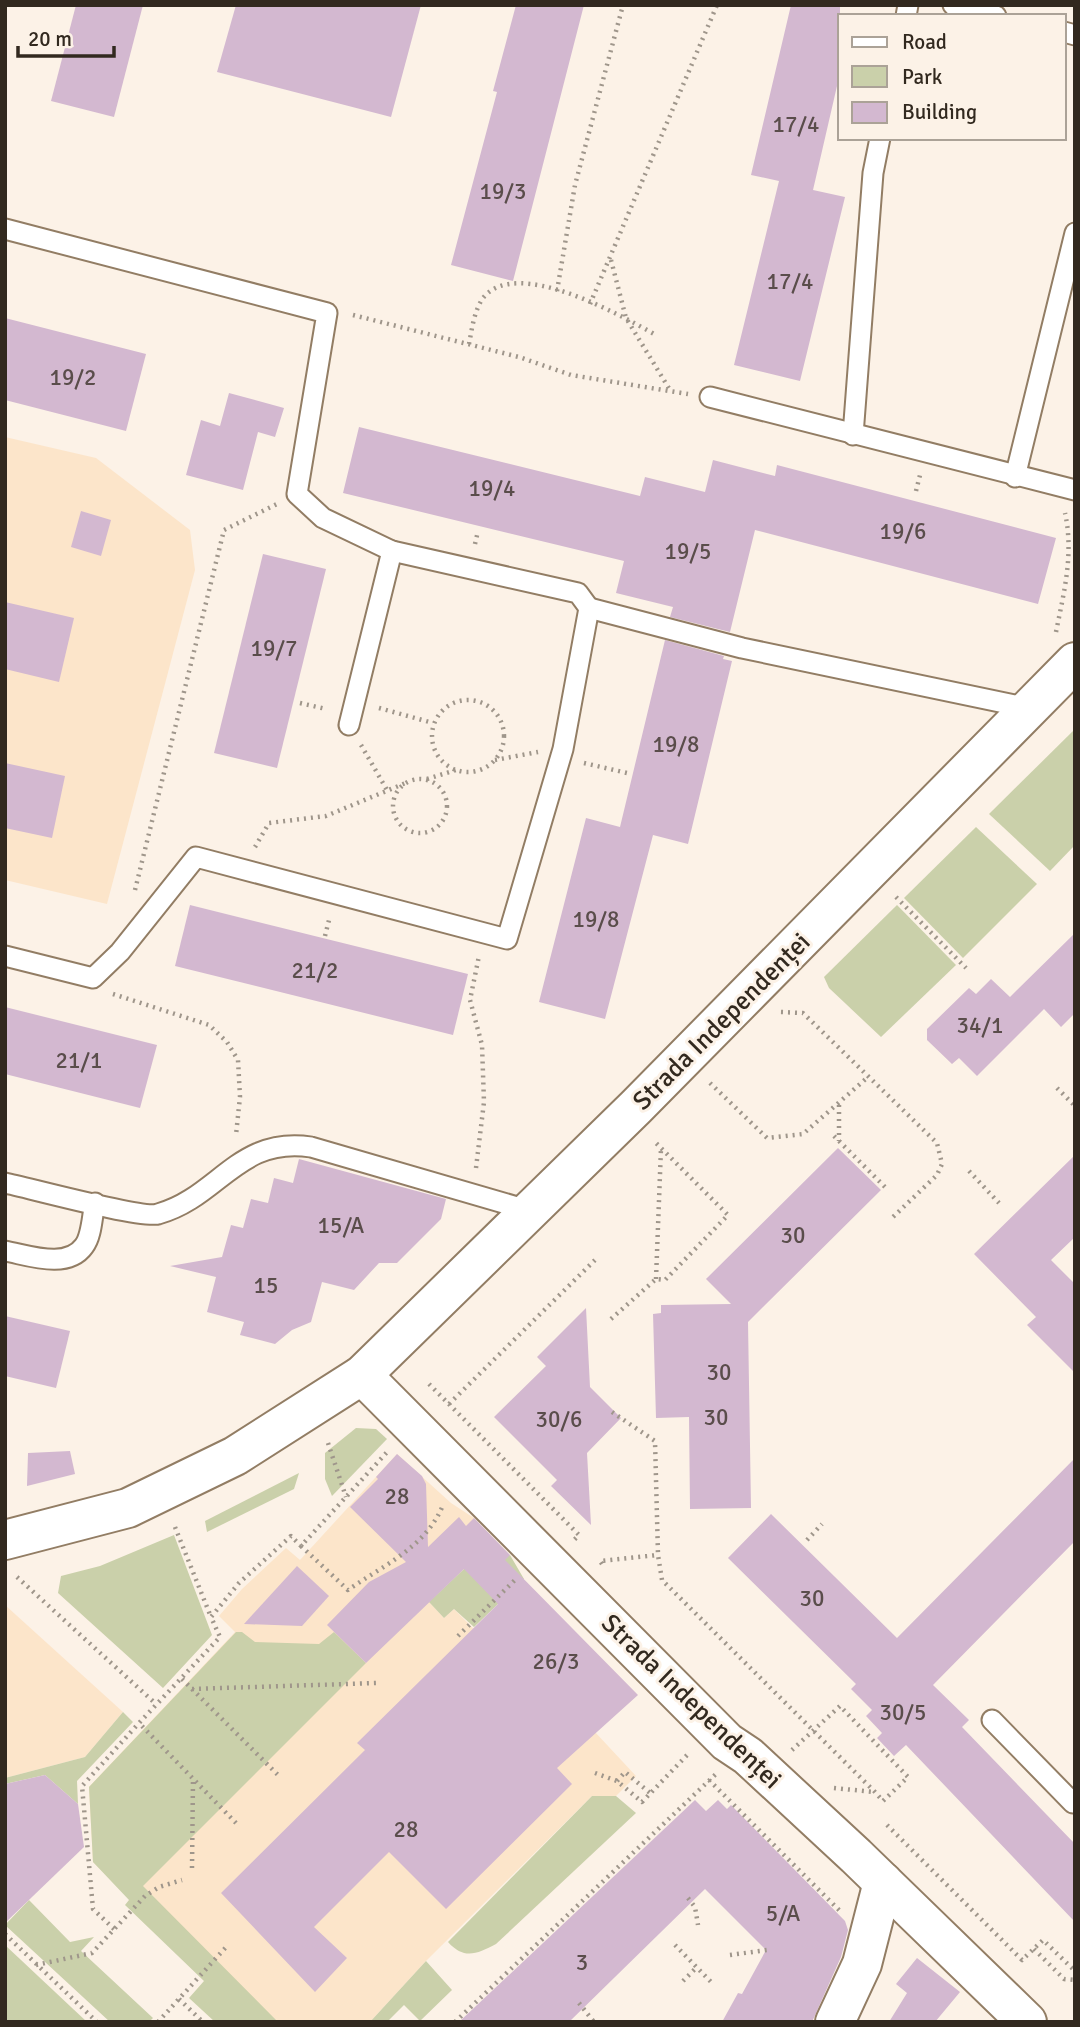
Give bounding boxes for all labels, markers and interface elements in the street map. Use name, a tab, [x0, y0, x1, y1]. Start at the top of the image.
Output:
scale bar	[18, 14, 114, 58]
legend	[838, 14, 1066, 140]
text: 20 m	[28, 26, 72, 52]
text: Road	[902, 29, 947, 55]
text: Park	[902, 64, 943, 90]
text: Building	[902, 99, 977, 125]
house number: 17/4	[773, 110, 819, 139]
house number: 19/3	[480, 177, 526, 206]
house number: 17/4	[767, 267, 813, 296]
house number: 19/2	[50, 363, 96, 392]
house number: 19/4	[469, 474, 515, 503]
house number: 19/6	[880, 517, 926, 546]
house number: 19/5	[665, 537, 711, 566]
house number: 19/7	[251, 634, 297, 663]
house number: 19/8	[653, 730, 699, 759]
house number: 19/8	[573, 905, 619, 934]
street label: Strada Independenței	[626, 926, 817, 1117]
house number: 21/2	[292, 956, 338, 985]
house number: 34/1	[957, 1011, 1003, 1040]
house number: 21/1	[56, 1046, 102, 1075]
house number: 15/A	[318, 1211, 364, 1240]
house number: 30	[781, 1221, 805, 1250]
house number: 15	[254, 1271, 278, 1300]
house number: 30	[707, 1358, 731, 1387]
house number: 30	[704, 1403, 728, 1432]
house number: 30/6	[536, 1405, 582, 1434]
house number: 28	[385, 1482, 409, 1511]
house number: 30	[800, 1584, 824, 1613]
street label: Strada Independenței	[595, 1607, 788, 1796]
house number: 26/3	[533, 1647, 579, 1676]
house number: 30/5	[880, 1698, 926, 1727]
house number: 28	[394, 1815, 418, 1844]
house number: 5/A	[766, 1899, 800, 1928]
house number: 3	[576, 1948, 588, 1977]

